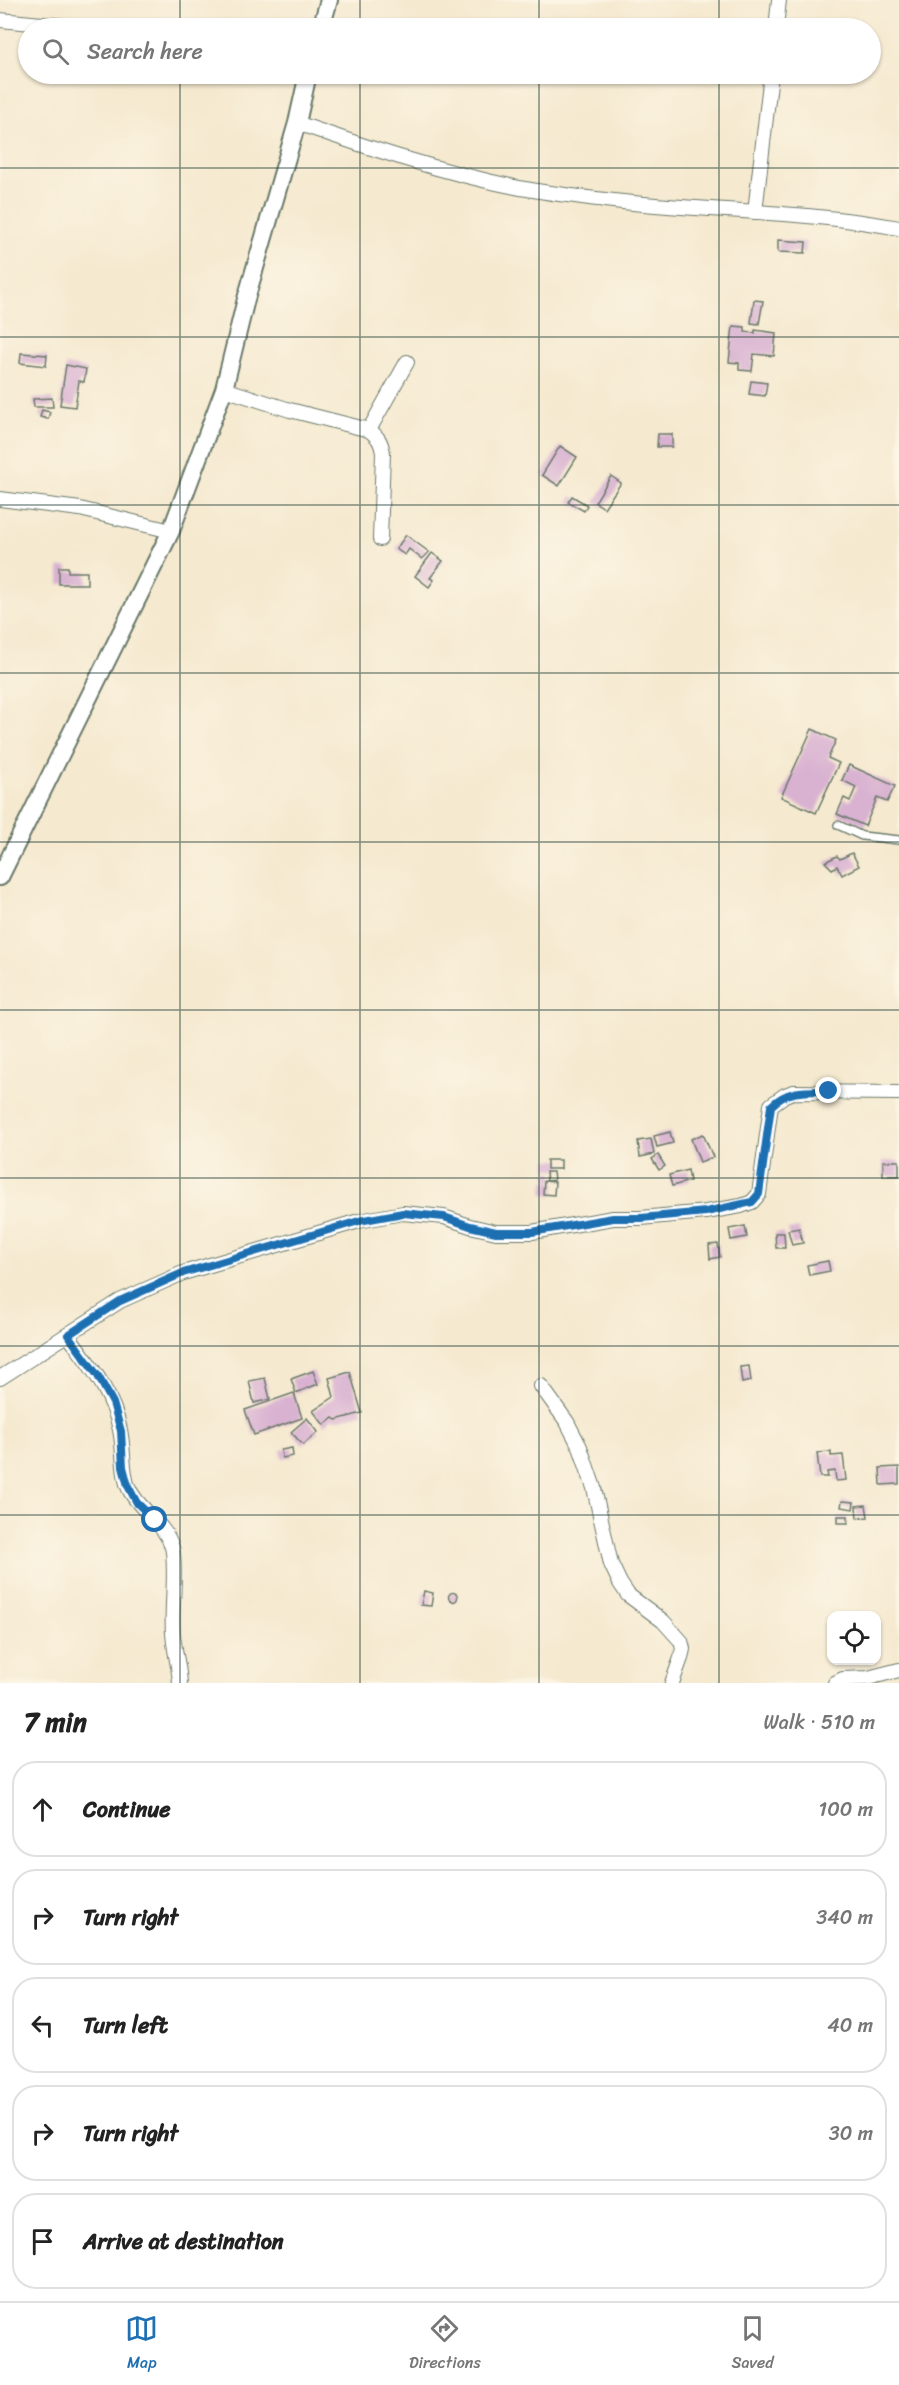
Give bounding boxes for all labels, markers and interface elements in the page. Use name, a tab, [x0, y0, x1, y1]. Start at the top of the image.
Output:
search box	[18, 18, 881, 84]
text: Search here	[87, 32, 203, 71]
icon: search	[39, 35, 72, 68]
route end	[815, 1077, 841, 1103]
route start	[141, 1506, 167, 1532]
map controls	[827, 1611, 881, 1665]
button: locate	[827, 1611, 881, 1665]
text: 7 min	[24, 1699, 87, 1745]
text: Walk · 510 m	[763, 1705, 875, 1740]
text: Continue	[83, 1790, 171, 1829]
text: 100 m	[819, 1792, 873, 1827]
icon: ahead	[26, 1793, 59, 1826]
text: Turn right	[83, 1898, 178, 1937]
text: 340 m	[816, 1900, 873, 1935]
icon: right	[26, 1901, 59, 1934]
text: Turn left	[83, 2006, 168, 2045]
text: 40 m	[827, 2008, 873, 2043]
icon: left	[26, 2009, 59, 2042]
text: Turn right	[83, 2114, 178, 2153]
text: 30 m	[829, 2116, 873, 2151]
icon: right	[26, 2117, 59, 2150]
text: Arrive at destination	[83, 2222, 284, 2261]
icon: arrive	[26, 2225, 59, 2258]
tab: Map	[125, 2312, 158, 2377]
tab: Directions	[409, 2312, 481, 2377]
tab: Saved	[731, 2312, 774, 2377]

